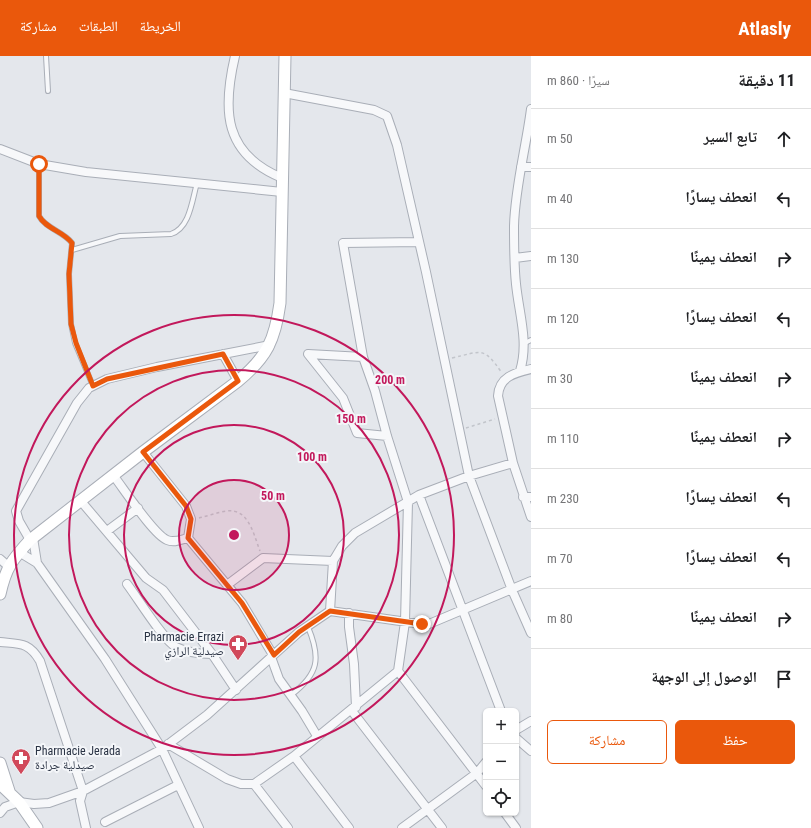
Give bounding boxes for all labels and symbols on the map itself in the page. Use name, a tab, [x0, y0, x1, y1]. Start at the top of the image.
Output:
route start	[30, 155, 48, 173]
text: 200 m	[375, 373, 405, 387]
text: 150 m	[336, 412, 366, 426]
text: 100 m	[297, 450, 327, 464]
text: 50 m	[261, 489, 285, 503]
centre of rings	[227, 528, 241, 542]
route end	[413, 615, 431, 633]
place label: Pharmacie Errazi صيدلية الرازي	[144, 630, 224, 661]
pharmacy icon: Pharmacie Errazi صيدلية الرازي	[227, 633, 249, 661]
place label: Pharmacie Jerada صيدلية جرادة	[35, 744, 121, 772]
pharmacy icon: Pharmacie Jerada صيدلية جرادة	[10, 747, 32, 775]

